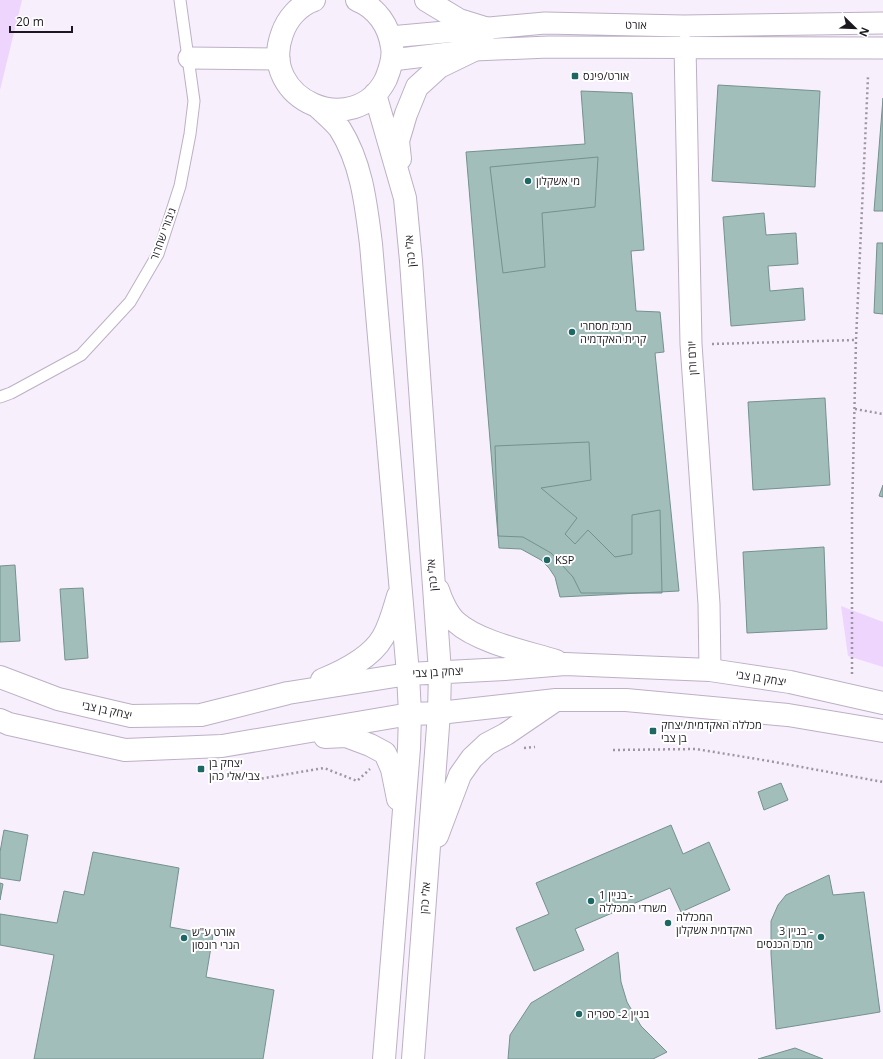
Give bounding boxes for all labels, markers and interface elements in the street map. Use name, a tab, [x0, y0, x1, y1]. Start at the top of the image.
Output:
scale bar	[10, 8, 72, 34]
north arrow	[835, 8, 875, 48]
text: 20 m	[16, 13, 44, 30]
street label: אורט	[625, 17, 647, 32]
text: N	[856, 25, 873, 39]
place label: אורט/פינס	[583, 68, 629, 83]
marker: אורט/פינס	[570, 71, 580, 81]
place label: מי אשקלון	[536, 173, 580, 188]
marker: מי אשקלון	[523, 176, 533, 186]
street label: גיבורי שחרור	[146, 205, 179, 262]
street label: אלי כהן	[401, 234, 418, 268]
place label: מרכז מסחרי קרית האקדמיה	[580, 318, 647, 346]
marker: מרכז מסחרי קרית האקדמיה	[567, 327, 577, 337]
street label: יורם ורון	[683, 340, 700, 376]
place label: KSP	[555, 552, 575, 567]
marker: KSP	[542, 555, 552, 565]
street label: אלי כהן	[423, 558, 440, 592]
street label: יצחק בן צבי	[412, 663, 464, 680]
street label: יצחק בן צבי	[735, 666, 787, 689]
street label: יצחק בן צבי	[81, 697, 134, 722]
place label: מכללה האקדמית/יצחק בן צבי	[661, 717, 762, 745]
marker: מכללה האקדמית/יצחק בן צבי	[648, 726, 658, 736]
place label: יצחק בן צבי/אלי כהן	[209, 755, 260, 783]
marker: יצחק בן צבי/אלי כהן	[196, 764, 206, 774]
street label: אלי כהן	[416, 881, 433, 915]
place label: בניין 1 - משרדי המכללה	[599, 887, 667, 915]
marker: בניין 1 - משרדי המכללה	[586, 896, 596, 906]
place label: המכללה האקדמית אשקלון	[676, 909, 753, 937]
marker: המכללה האקדמית אשקלון	[663, 918, 673, 928]
place label: בניין 3 - מרכז הכנסים	[756, 923, 813, 951]
place label: אורט ע"ש הנרי רונסון	[192, 924, 240, 952]
marker: בניין 3 - מרכז הכנסים	[816, 932, 826, 942]
marker: אורט ע"ש הנרי רונסון	[179, 933, 189, 943]
place label: בניין 2- ספריה	[587, 1006, 649, 1021]
marker: בניין 2- ספריה	[574, 1009, 584, 1019]

